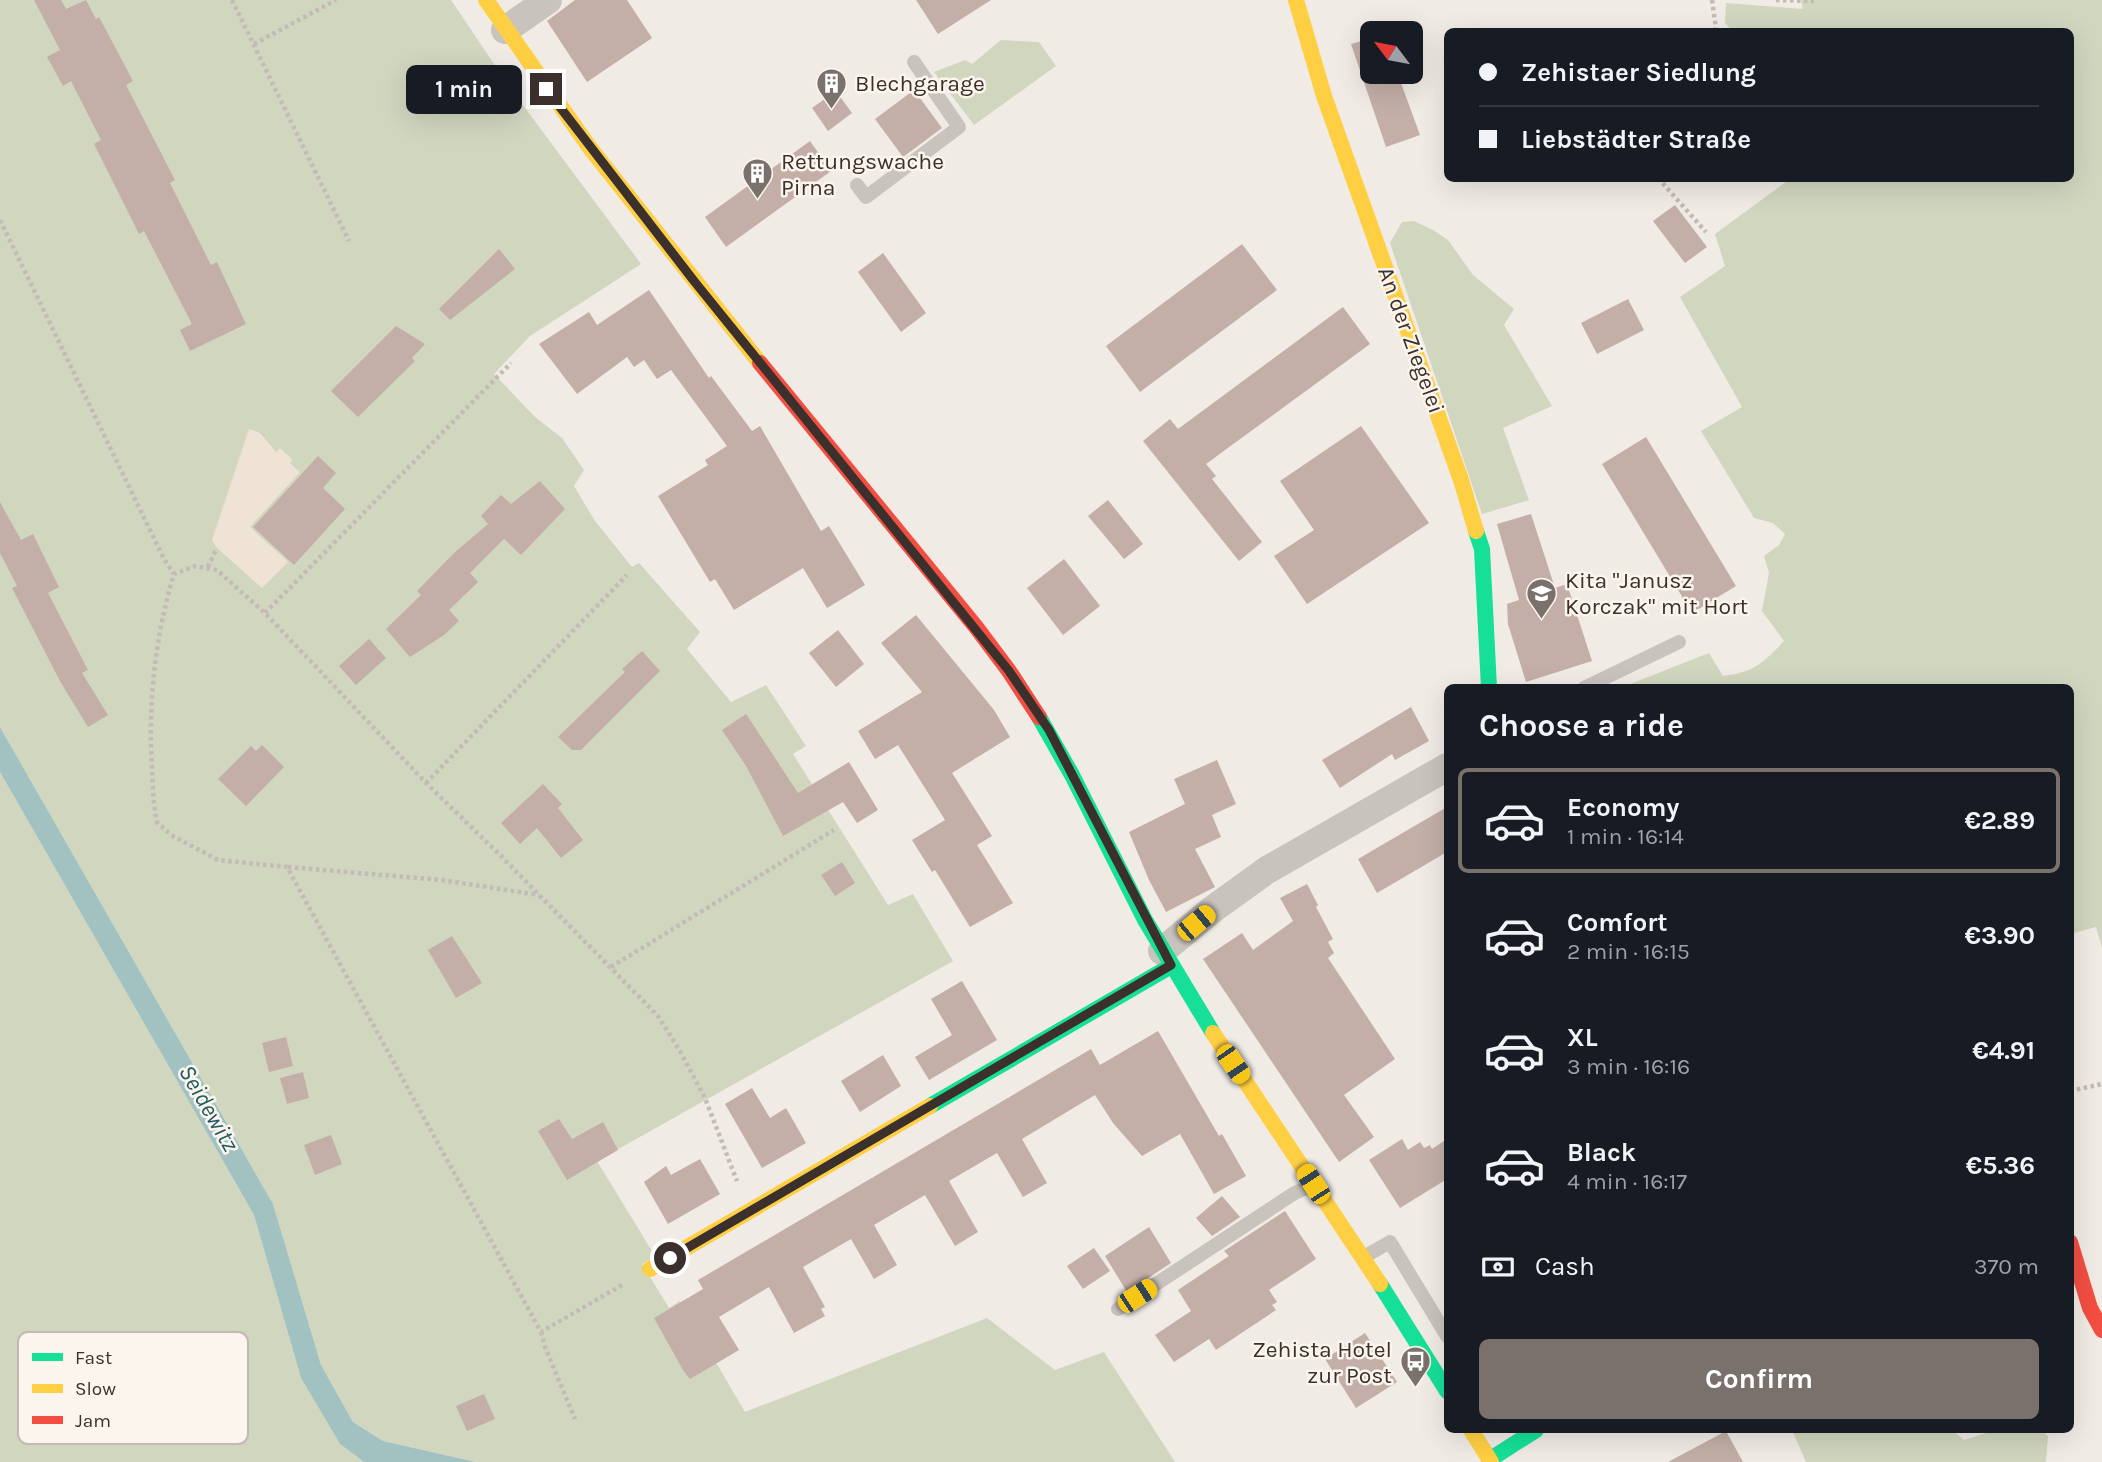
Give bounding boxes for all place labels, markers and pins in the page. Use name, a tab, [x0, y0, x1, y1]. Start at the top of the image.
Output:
building icon: Blechgarage	[815, 66, 849, 110]
place label: Blechgarage	[855, 70, 985, 97]
place label: Rettungswache Pirna	[781, 148, 944, 201]
building icon: Rettungswache Pirna	[741, 157, 775, 201]
place label: Kita "Janusz Korczak" mit Hort	[1565, 567, 1748, 620]
school or university icon: Kita "Janusz Korczak" mit Hort	[1525, 576, 1559, 620]
place label: Zehista Hotel zur Post	[1252, 1336, 1392, 1389]
bus stop icon: Zehista Hotel zur Post	[1398, 1345, 1432, 1389]

